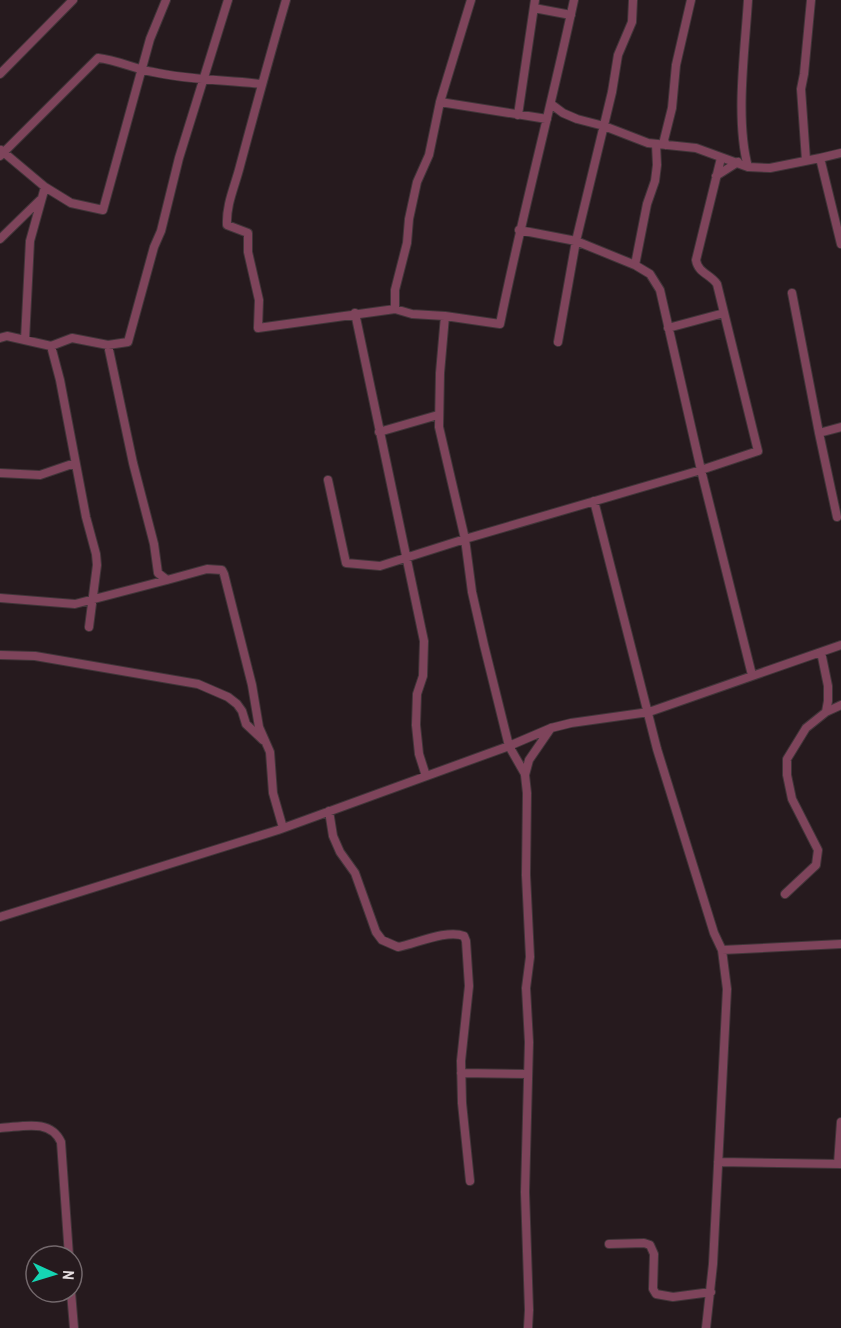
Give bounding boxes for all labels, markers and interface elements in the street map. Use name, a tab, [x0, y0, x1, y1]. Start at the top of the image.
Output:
north arrow	[24, 1244, 84, 1304]
text: N	[58, 1270, 80, 1281]

